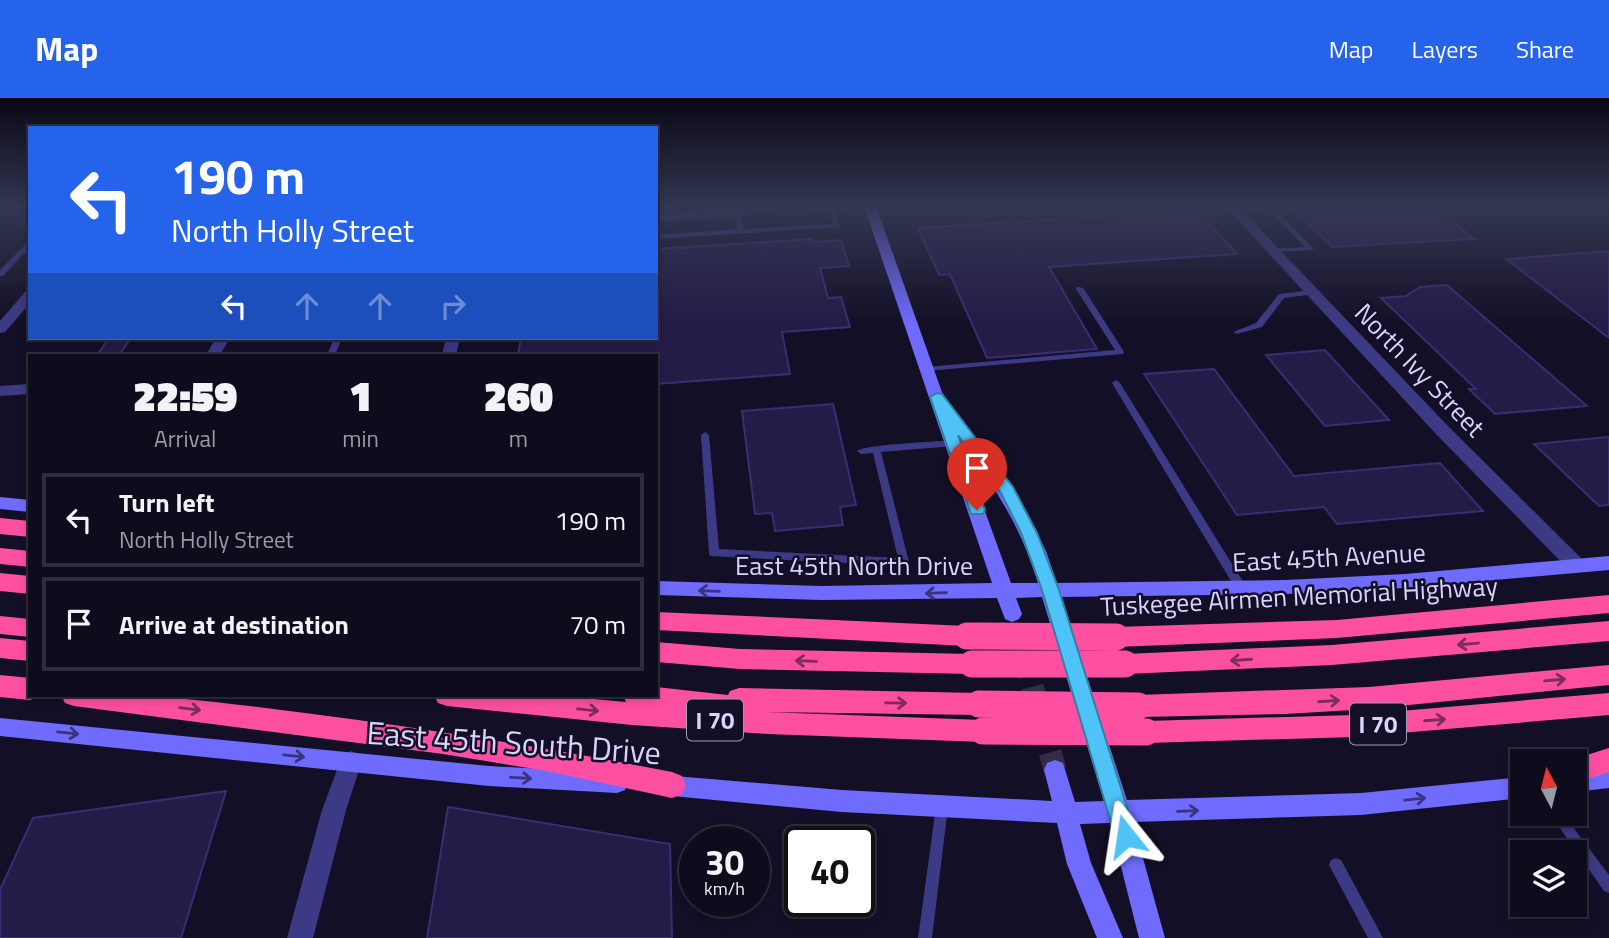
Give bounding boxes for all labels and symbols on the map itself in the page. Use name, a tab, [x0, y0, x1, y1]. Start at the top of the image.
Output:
street label: North Ivy Street	[1346, 294, 1494, 446]
pin	[947, 438, 1007, 510]
street label: East 45th Avenue	[1231, 532, 1427, 582]
street label: East 45th North Drive	[735, 546, 973, 585]
street label: Tuskegee Airmen Memorial Highway	[1099, 566, 1499, 626]
one-way arrow	[698, 584, 721, 597]
one-way arrow	[925, 586, 948, 599]
one-way arrow	[1457, 638, 1480, 651]
one-way arrow	[794, 654, 817, 668]
one-way arrow	[1230, 654, 1253, 667]
one-way arrow	[1543, 674, 1566, 687]
one-way arrow	[1317, 694, 1339, 707]
one-way arrow	[884, 696, 907, 710]
road number: I 70	[687, 700, 743, 740]
one-way arrow	[178, 703, 201, 716]
one-way arrow	[577, 703, 599, 716]
road number: I 70	[1350, 704, 1406, 744]
street label: East 45th South Drive	[365, 708, 663, 776]
one-way arrow	[1423, 713, 1446, 726]
one-way arrow	[56, 727, 79, 740]
one-way arrow	[283, 749, 305, 762]
north arrow	[1510, 749, 1587, 826]
one-way arrow	[509, 771, 532, 784]
one-way arrow	[1403, 792, 1426, 805]
position arrow	[1089, 799, 1163, 873]
one-way arrow	[1176, 805, 1199, 818]
speed limit sign: 40	[784, 826, 875, 917]

